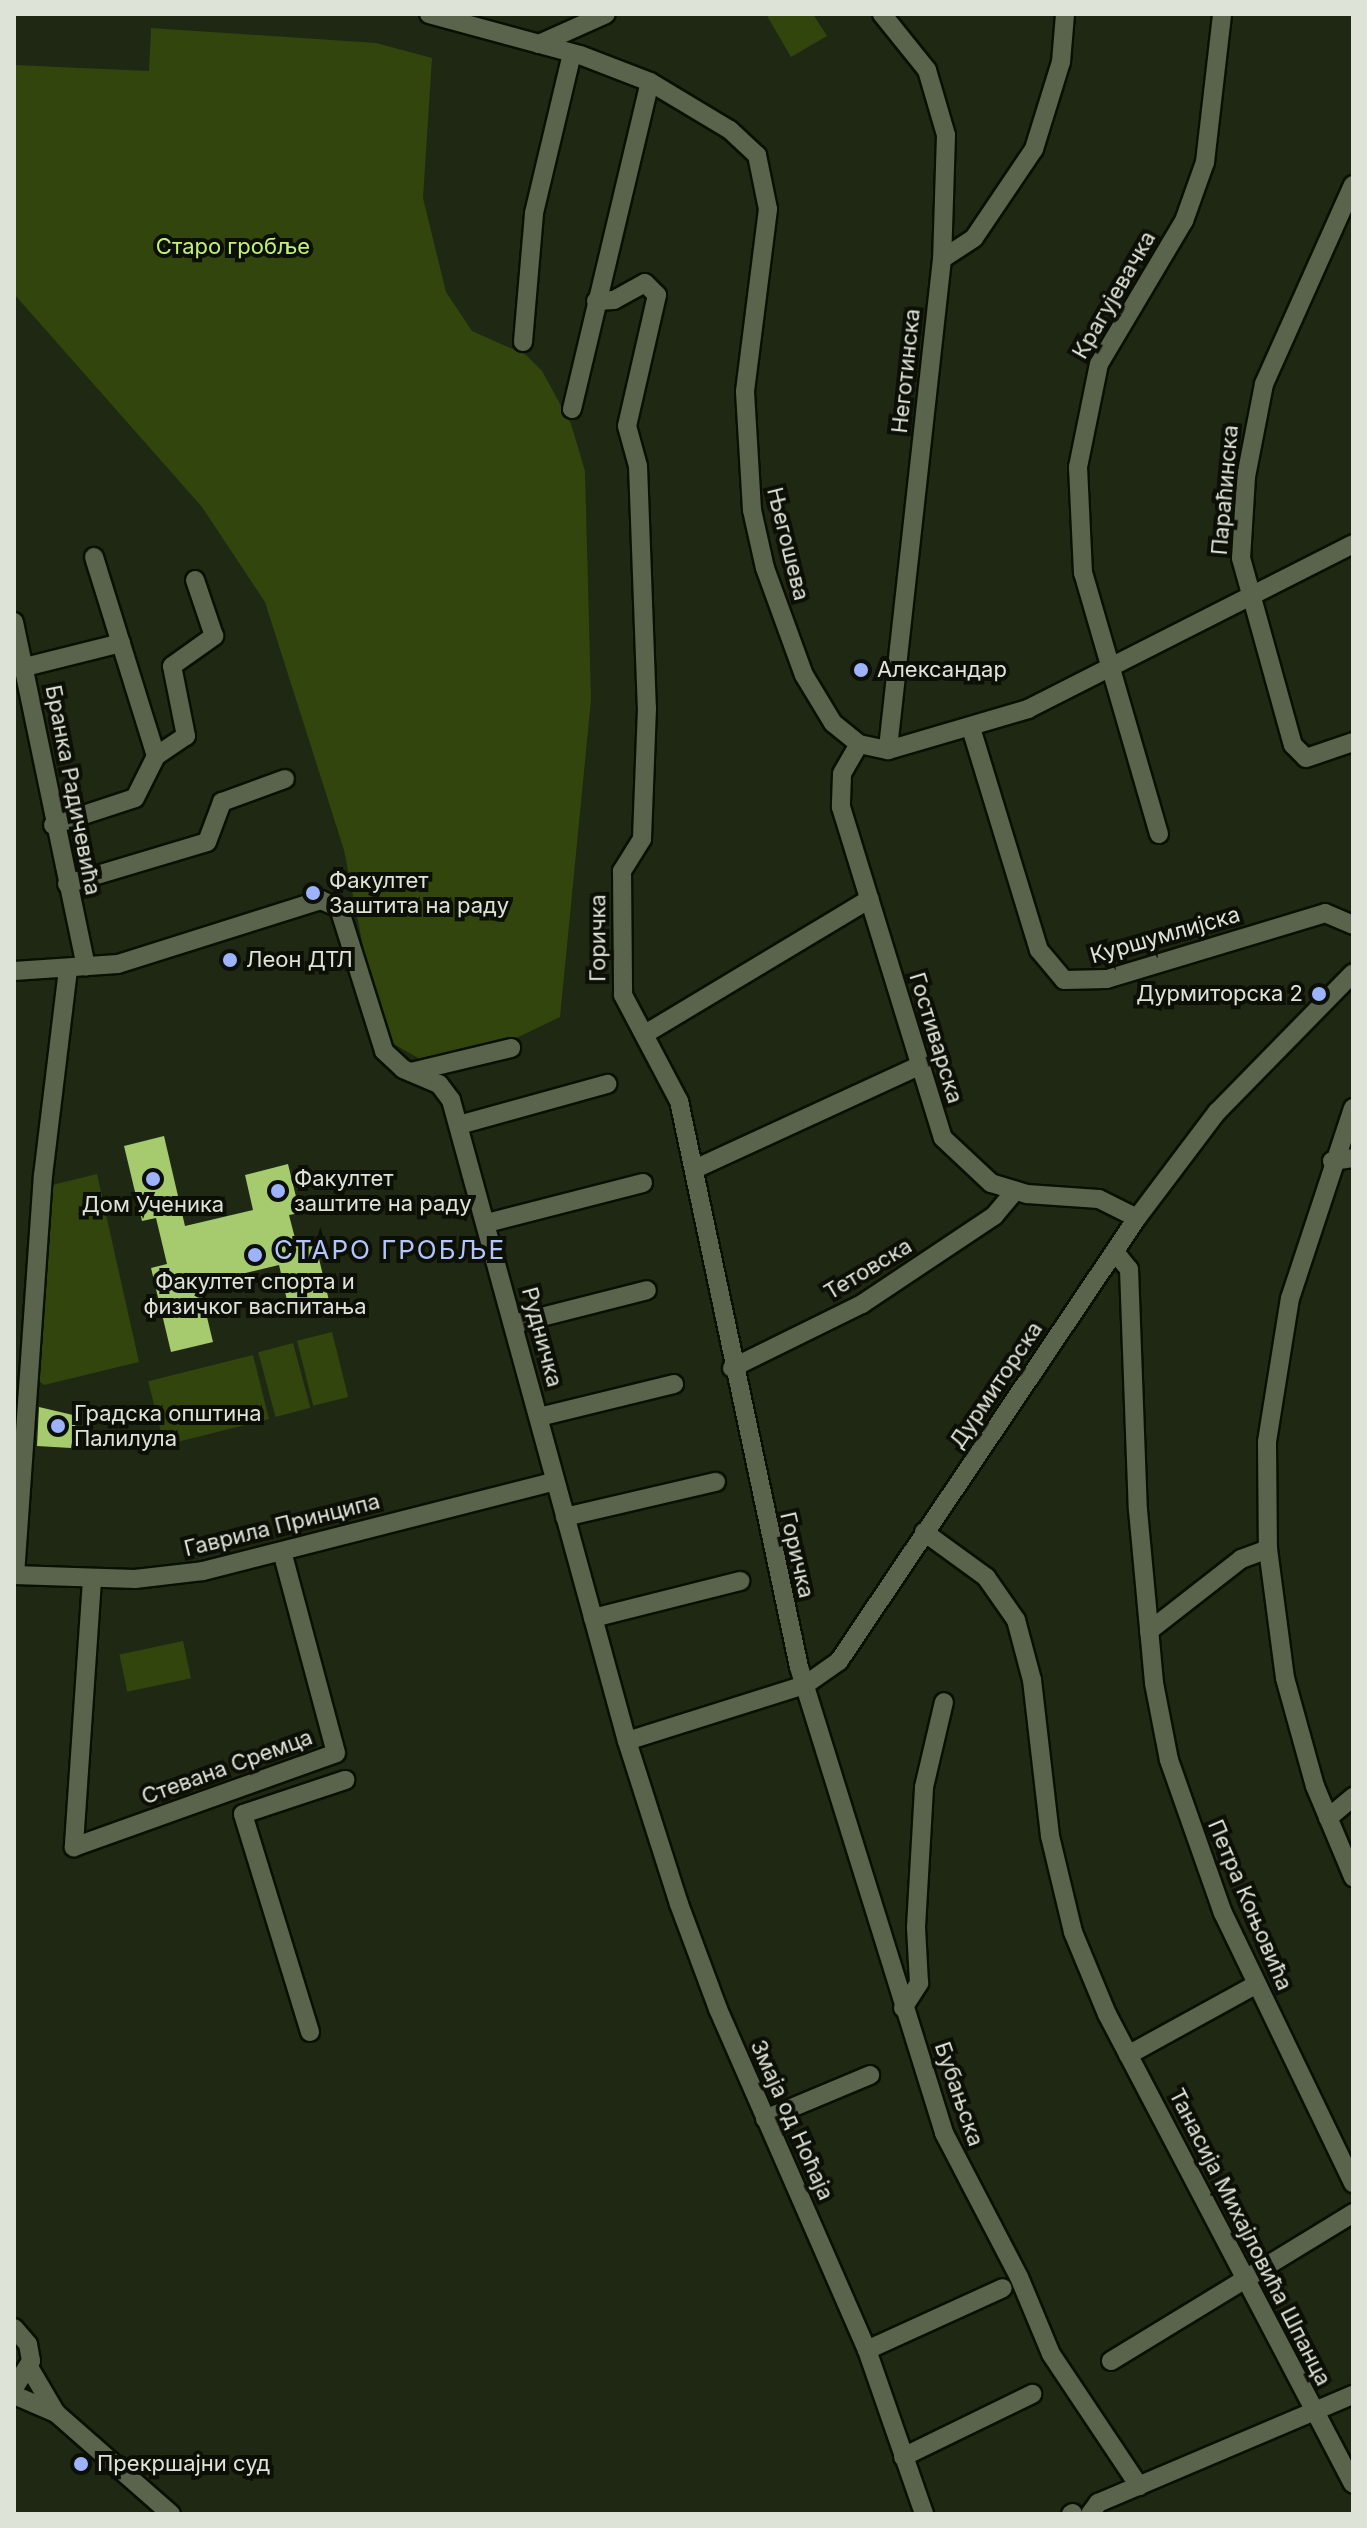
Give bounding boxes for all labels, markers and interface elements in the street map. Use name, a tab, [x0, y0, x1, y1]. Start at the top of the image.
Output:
street label: Крагујевачка	[1067, 226, 1161, 364]
park label: Старо гробље	[156, 234, 310, 260]
street label: Неготинска	[886, 307, 926, 435]
street label: Параћинска	[1206, 424, 1244, 556]
street label: Његошева	[761, 485, 815, 603]
place label: Александар	[877, 657, 1007, 683]
marker: Александар	[852, 661, 870, 679]
street label: Бранка Радичевића	[40, 683, 106, 897]
place label: Факултет Заштита на раду	[329, 867, 509, 918]
marker: Факултет Заштита на раду	[304, 884, 322, 902]
street label: Горичка	[585, 894, 611, 982]
street label: Куршумлијска	[1087, 901, 1243, 969]
place label: Леон ДТЛ	[246, 947, 353, 973]
marker: Леон ДТЛ	[221, 951, 239, 969]
street label: Гостиварска	[904, 969, 968, 1107]
place label: Дурмиторска 2	[1136, 981, 1303, 1007]
marker: Дурмиторска 2	[1310, 985, 1328, 1003]
place label: Факултет заштите на раду	[294, 1165, 472, 1216]
marker: Дом Ученика	[144, 1170, 162, 1188]
marker: Факултет заштите на раду	[269, 1182, 287, 1200]
place label: Дом Ученика	[82, 1192, 224, 1218]
street label: Тетовска	[819, 1233, 917, 1305]
district label: СТАРО ГРОБЉЕ	[274, 1234, 506, 1266]
marker: Факултет спорта и физичког васпитања	[246, 1246, 264, 1264]
place label: Факултет спорта и физичког васпитања	[143, 1268, 367, 1320]
street label: Рудничка	[516, 1284, 568, 1390]
street label: Дурмиторска	[944, 1317, 1048, 1453]
place label: Градска општина Палилула	[74, 1400, 262, 1452]
marker: Градска општина Палилула	[49, 1417, 67, 1435]
street label: Гаврила Принципа	[181, 1488, 383, 1562]
street label: Горичка	[774, 1509, 820, 1601]
street label: Стевана Сремца	[138, 1724, 316, 1810]
street label: Петра Коњовића	[1202, 1816, 1298, 1994]
street label: Змаја од Ноћаја	[745, 2036, 839, 2204]
street label: Бубањска	[929, 2038, 989, 2150]
street label: Танасија Михајловића Шпанца	[1163, 2084, 1337, 2390]
place label: Прекршајни суд	[97, 2451, 270, 2477]
marker: Прекршајни суд	[72, 2455, 90, 2473]

